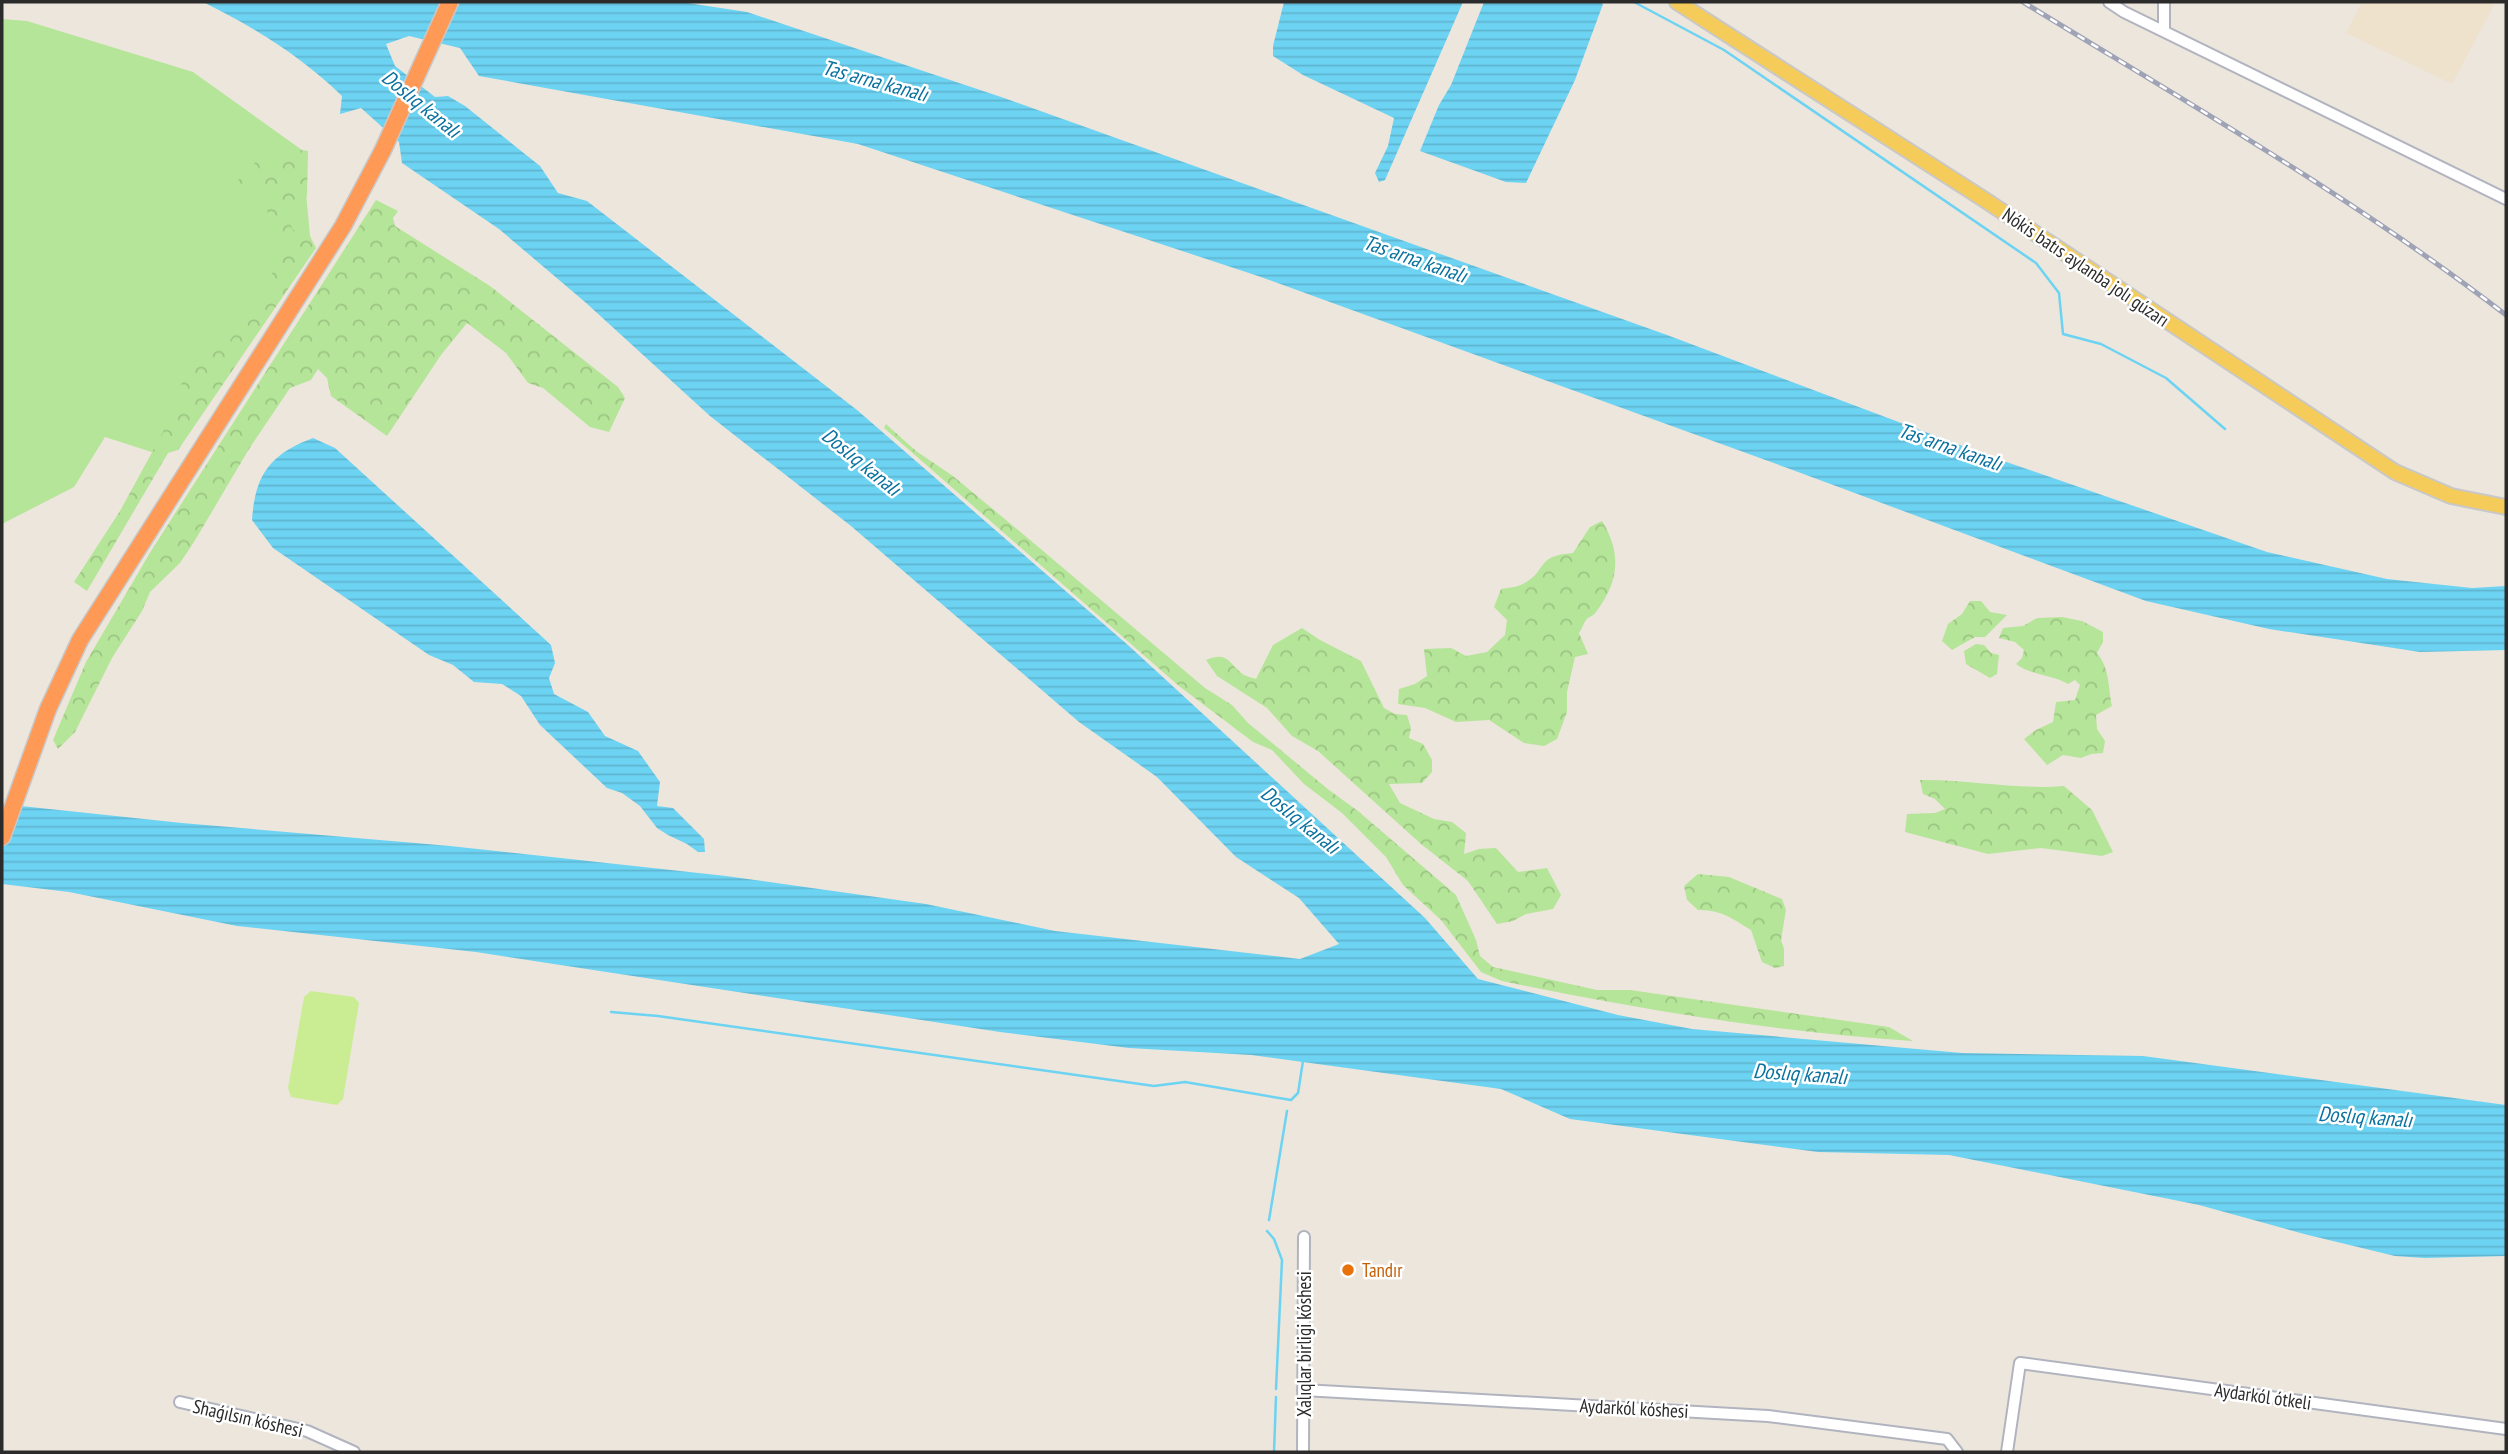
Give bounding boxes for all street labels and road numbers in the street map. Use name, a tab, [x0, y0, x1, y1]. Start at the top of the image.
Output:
street label: Nókis batıs aylanba jolı gúzarı	[1998, 202, 2174, 332]
street label: Xalıqlar birligi kóshesi	[1292, 1271, 1316, 1417]
street label: Aydarkól ótkeli	[2213, 1377, 2313, 1415]
street label: Aydarkól kóshesi	[1579, 1393, 1689, 1423]
street label: Shaǵılsın kóshesi	[191, 1394, 305, 1442]

